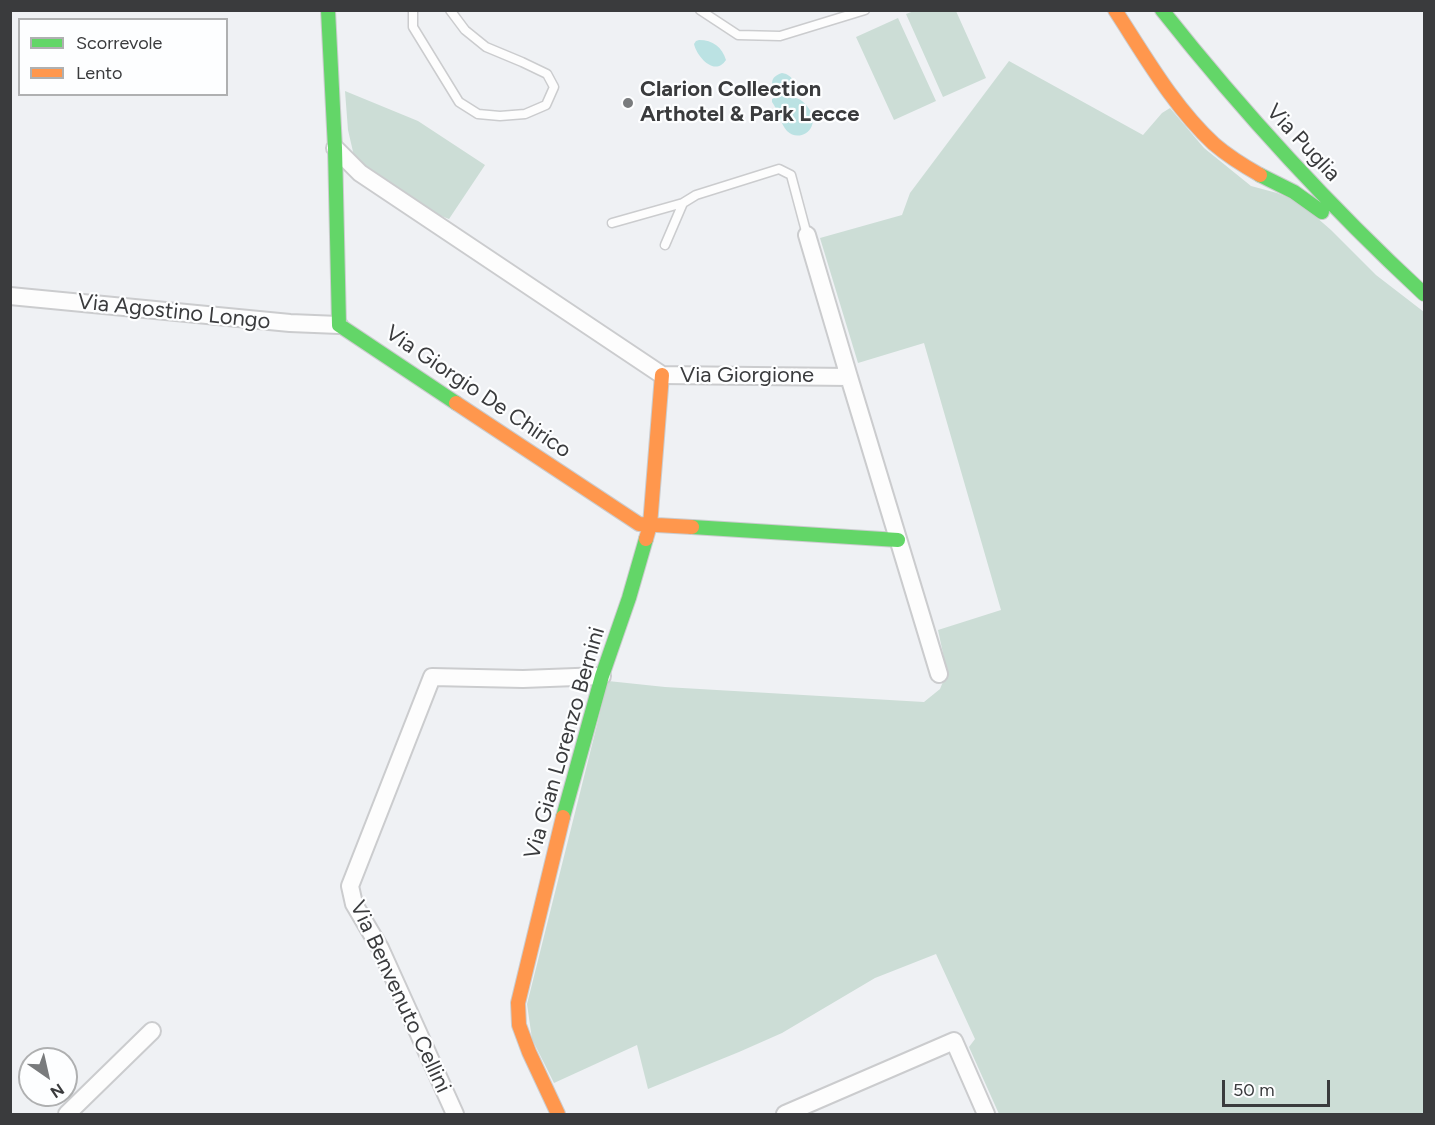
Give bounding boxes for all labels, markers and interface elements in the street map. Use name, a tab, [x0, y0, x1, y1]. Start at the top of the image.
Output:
legend	[18, 18, 228, 96]
text: Scorrevole	[76, 32, 162, 54]
text: Lento	[76, 62, 122, 84]
place label: Clarion Collection Arthotel & Park Lecce	[640, 77, 860, 128]
marker: Clarion Collection Arthotel & Park Lecce	[621, 96, 635, 110]
street label: Via Puglia	[1261, 99, 1345, 187]
street label: Via Agostino Longo	[76, 289, 272, 335]
street label: Via Giorgio De Chirico	[380, 320, 576, 464]
street label: Via Giorgione	[680, 363, 814, 389]
street label: Via Gian Lorenzo Bernini	[519, 624, 611, 862]
street label: Via Benvenuto Cellini	[344, 897, 456, 1097]
north arrow	[18, 1047, 78, 1107]
scale bar	[1225, 1068, 1333, 1106]
text: N	[47, 1079, 68, 1102]
text: 50 m	[1233, 1079, 1275, 1101]

